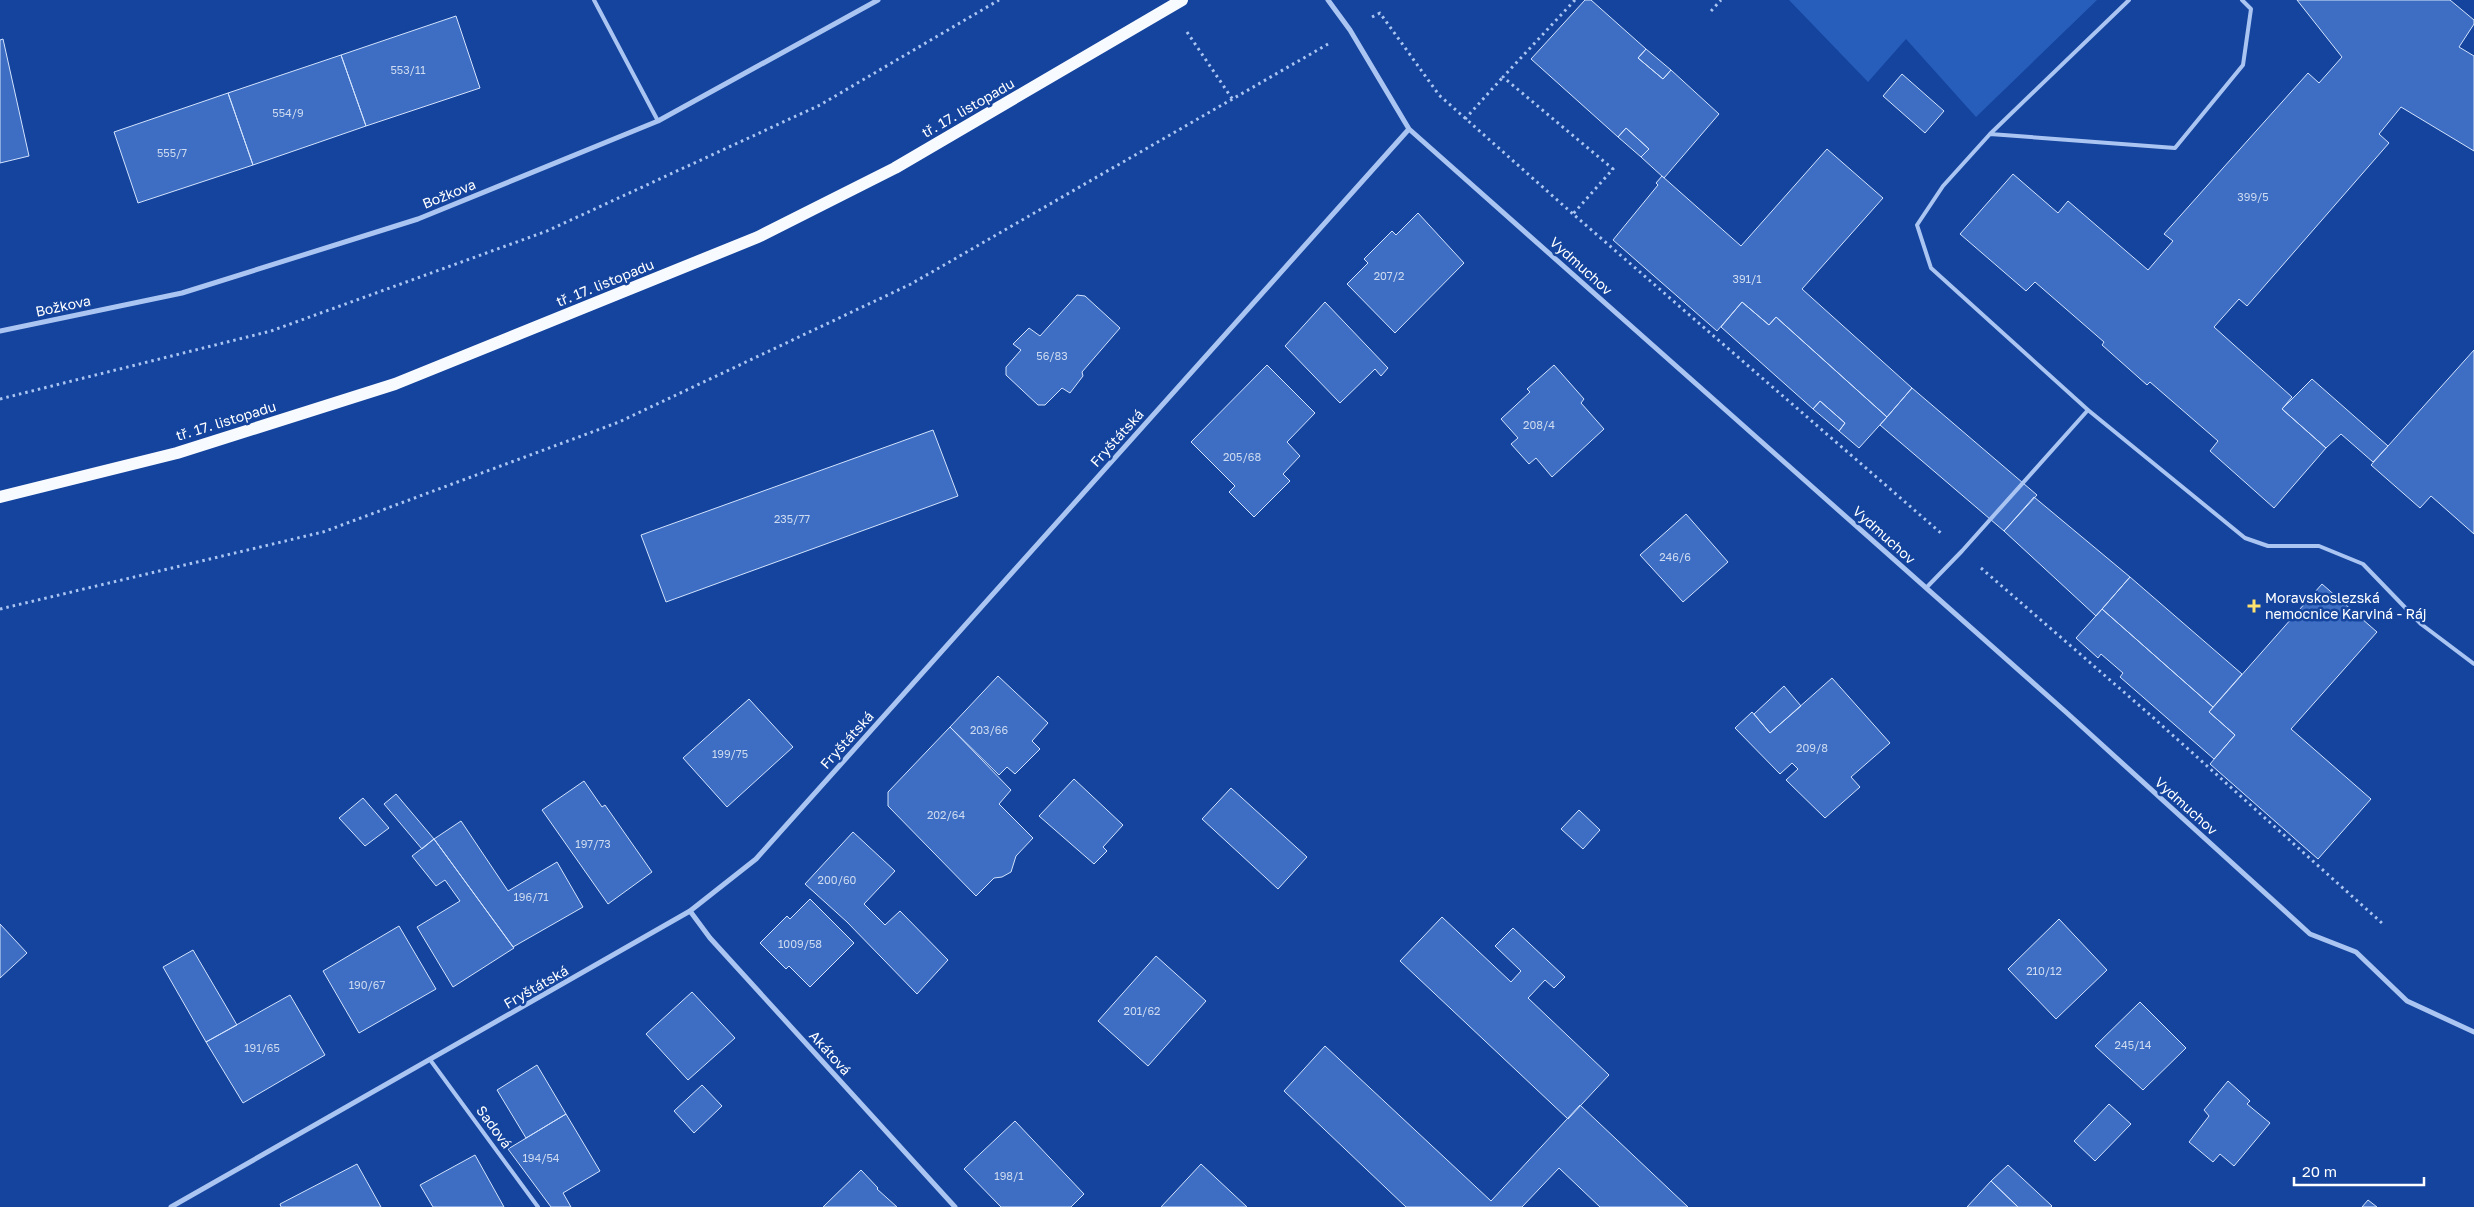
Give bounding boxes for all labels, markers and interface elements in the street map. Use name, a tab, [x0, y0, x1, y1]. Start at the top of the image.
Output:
house number: 553/11	[390, 63, 426, 76]
street label: tř. 17. listopadu	[919, 74, 1017, 141]
house number: 554/9	[272, 106, 304, 119]
house number: 555/7	[157, 146, 187, 159]
street label: Božkova	[420, 175, 478, 212]
house number: 399/5	[2237, 190, 2269, 203]
street label: Vydmuchov	[1546, 233, 1616, 298]
street label: tř. 17. listopadu	[553, 255, 656, 310]
house number: 207/2	[1374, 269, 1404, 282]
house number: 391/1	[1732, 272, 1762, 285]
street label: Božkova	[34, 291, 92, 320]
house number: 56/83	[1036, 349, 1068, 362]
street label: tř. 17. listopadu	[174, 397, 278, 444]
street label: Fryštátská	[1086, 405, 1147, 470]
house number: 208/4	[1523, 418, 1555, 431]
house number: 205/68	[1223, 450, 1261, 463]
street label: Vydmuchov	[1849, 502, 1919, 567]
house number: 235/77	[774, 512, 810, 525]
house number: 246/6	[1659, 550, 1691, 563]
place label: Moravskoslezská nemocnice Karviná - Ráj	[2265, 589, 2427, 622]
marker: Moravskoslezská nemocnice Karviná - Ráj	[2247, 599, 2261, 613]
street label: Fryštátská	[816, 707, 877, 772]
house number: 203/66	[970, 723, 1008, 736]
house number: 209/8	[1796, 741, 1828, 754]
house number: 199/75	[712, 747, 748, 760]
street label: Vydmuchov	[2151, 773, 2221, 838]
house number: 202/64	[927, 808, 965, 821]
house number: 197/73	[575, 837, 611, 850]
house number: 200/60	[818, 873, 857, 886]
house number: 196/71	[513, 890, 549, 903]
house number: 1009/58	[778, 937, 822, 950]
street label: Fryštátská	[501, 961, 571, 1012]
house number: 210/12	[2026, 964, 2062, 977]
house number: 190/67	[349, 978, 385, 991]
house number: 201/62	[1124, 1004, 1160, 1017]
street label: Akátová	[806, 1027, 855, 1078]
house number: 245/14	[2115, 1038, 2152, 1051]
house number: 191/65	[244, 1041, 280, 1054]
street label: Sadová	[473, 1102, 516, 1151]
house number: 194/54	[522, 1151, 560, 1164]
scale bar	[2294, 1154, 2424, 1186]
text: 20 m	[2302, 1162, 2337, 1180]
house number: 198/1	[994, 1169, 1024, 1182]

